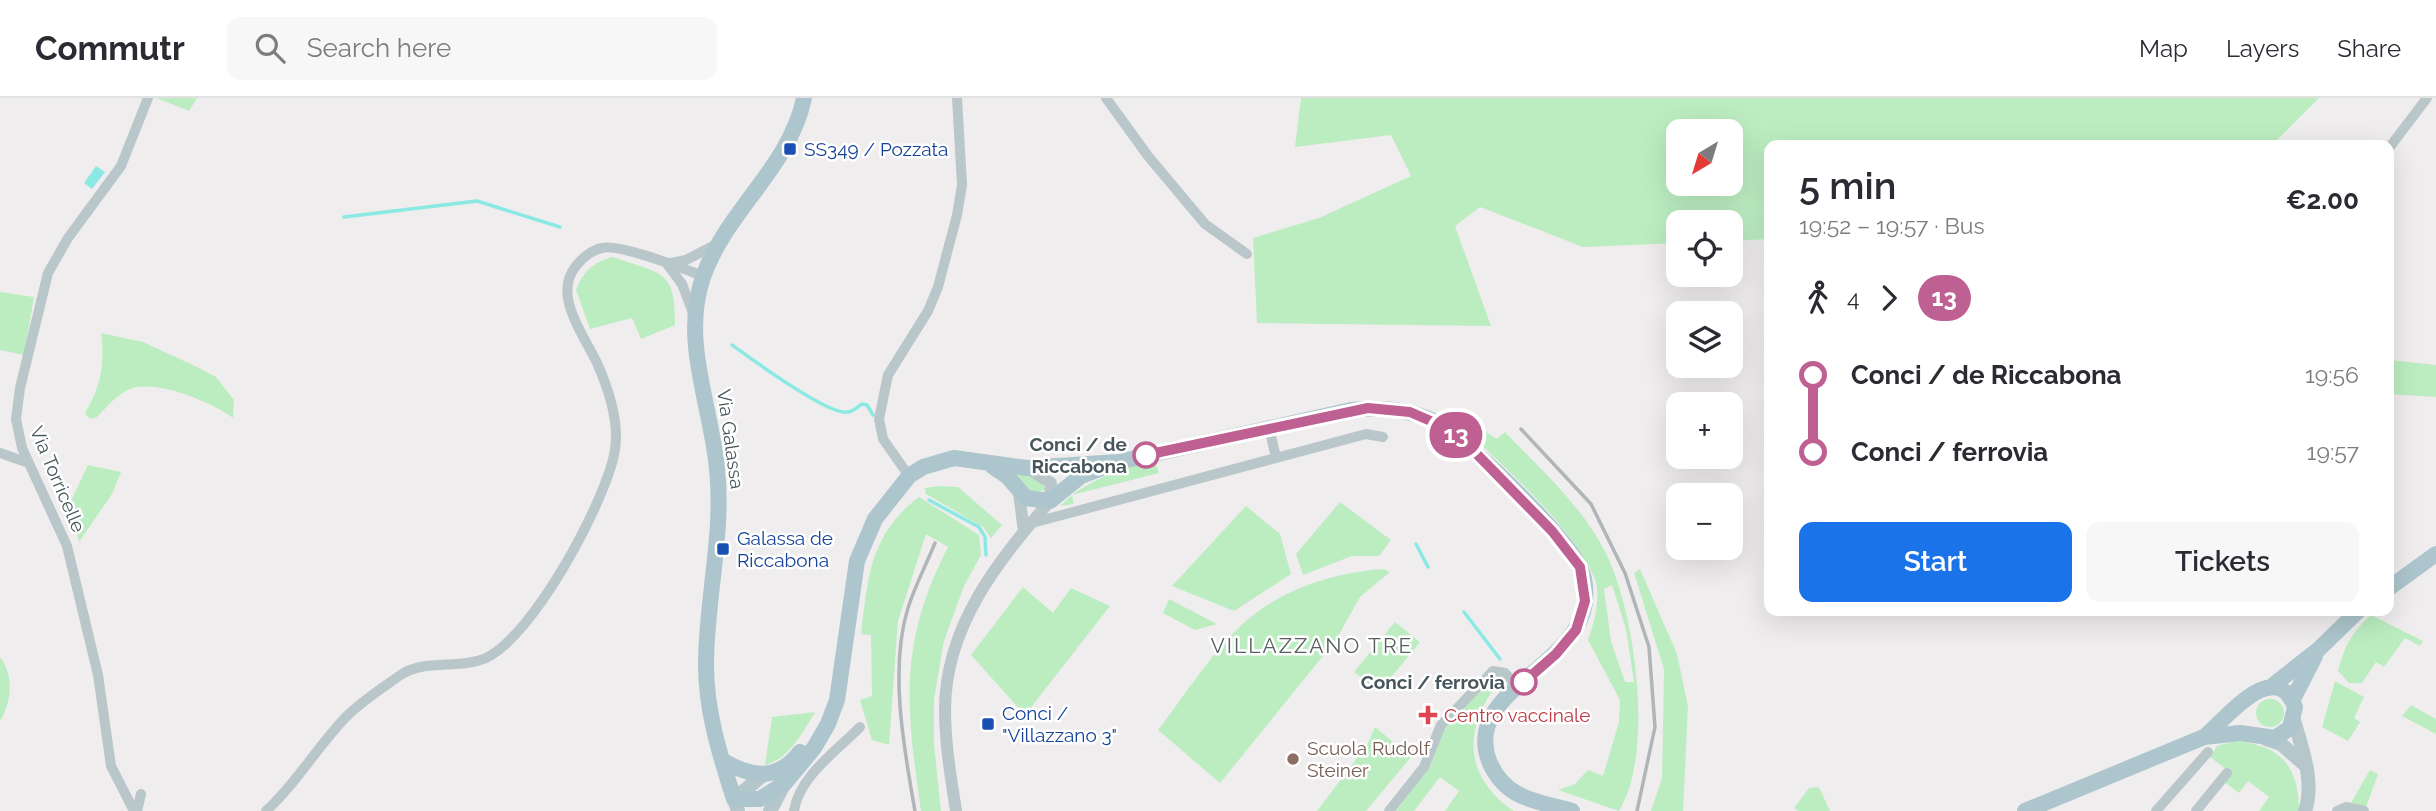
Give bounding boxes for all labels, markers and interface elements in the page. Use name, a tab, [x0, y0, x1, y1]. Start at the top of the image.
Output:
search box	[227, 17, 717, 80]
text: Commutr	[35, 29, 185, 68]
icon: search	[251, 29, 289, 67]
text: Search here	[307, 33, 451, 63]
text: Map	[2139, 34, 2188, 63]
text: Layers	[2226, 34, 2299, 63]
text: Share	[2337, 34, 2401, 63]
north arrow	[1666, 119, 1743, 196]
map controls	[1666, 119, 1743, 560]
place label: SS349 / Pozzata	[804, 138, 948, 160]
marker: SS349 / Pozzata	[782, 141, 798, 157]
text: 5 min	[1799, 163, 1896, 208]
text: €2.00	[2286, 185, 2359, 215]
button: locate	[1666, 210, 1743, 287]
text: 19:52 – 19:57 · Bus	[1799, 212, 1985, 239]
icon: walk	[1799, 279, 1837, 317]
icon: forward	[1870, 279, 1908, 317]
text: 13	[1932, 283, 1957, 312]
text: 4	[1847, 284, 1860, 311]
button: layers	[1666, 301, 1743, 378]
text: Conci / de Riccabona	[1851, 360, 2122, 390]
text: 19:56	[2305, 361, 2359, 388]
street label: Via Galassa	[713, 388, 749, 490]
button: +	[1666, 392, 1743, 469]
line badge: 13	[1424, 412, 1488, 458]
text: 13	[1443, 420, 1469, 449]
street label: Via Torricelle	[26, 423, 90, 535]
place label: Conci / de Riccabona	[1029, 433, 1127, 477]
text: Conci / ferrovia	[1851, 437, 2048, 467]
text: 19:57	[2307, 438, 2359, 465]
marker: Conci / de Riccabona	[1133, 442, 1159, 468]
button: −	[1666, 483, 1743, 560]
button: Start	[1799, 522, 2072, 602]
button: Tickets	[2086, 522, 2359, 602]
place label: Galassa de Riccabona	[737, 527, 833, 571]
marker: Galassa de Riccabona	[715, 541, 731, 557]
district label: VILLAZZANO TRE	[1211, 633, 1413, 658]
marker: Conci / ferrovia	[1511, 669, 1537, 695]
place label: Conci / ferrovia	[1361, 671, 1505, 693]
place label: Conci / "Villazzano 3"	[1002, 702, 1117, 746]
place label: Centro vaccinale	[1444, 704, 1590, 726]
marker: Centro vaccinale	[1418, 705, 1438, 725]
marker: Conci / "Villazzano 3"	[980, 716, 996, 732]
place label: Scuola Rudolf Steiner	[1307, 737, 1431, 781]
marker: Scuola Rudolf Steiner	[1285, 751, 1301, 767]

